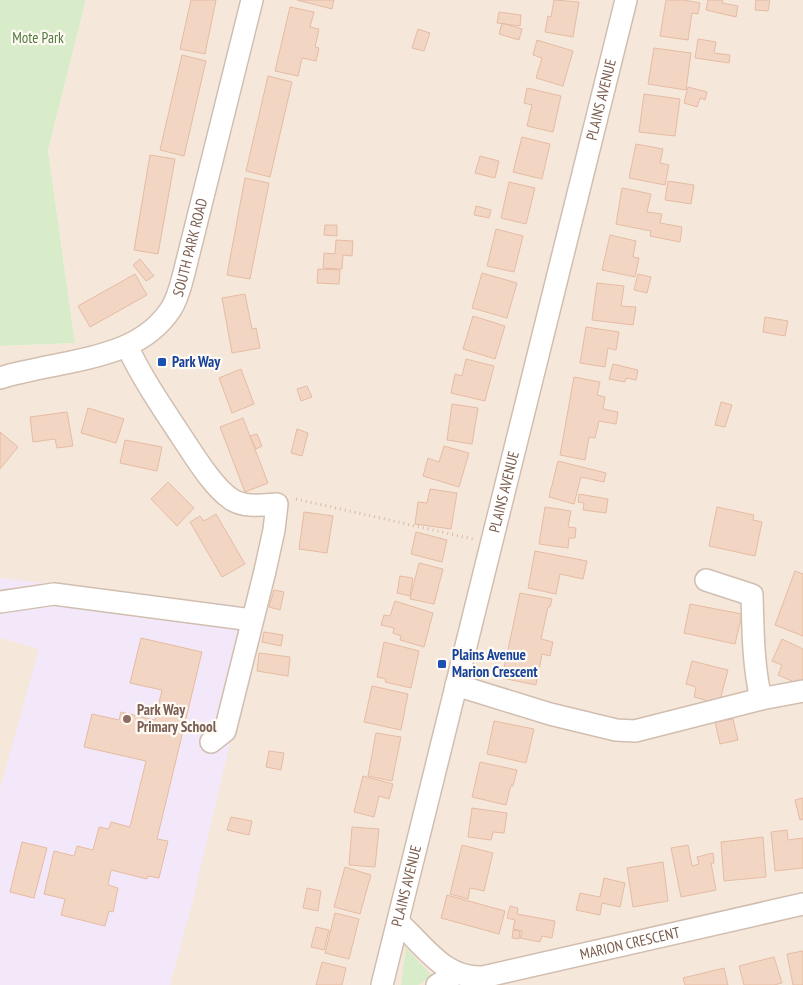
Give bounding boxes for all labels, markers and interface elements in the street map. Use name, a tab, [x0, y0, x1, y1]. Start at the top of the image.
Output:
park label: Mote Park	[12, 28, 64, 47]
street label: PLAINS AVENUE	[582, 57, 620, 142]
street label: SOUTH PARK ROAD	[168, 196, 211, 299]
place label: Park Way	[172, 352, 221, 371]
marker: Park Way	[156, 356, 168, 368]
street label: PLAINS AVENUE	[484, 449, 523, 534]
place label: Plains Avenue Marion Crescent	[452, 645, 538, 681]
marker: Plains Avenue Marion Crescent	[436, 658, 448, 670]
place label: Park Way Primary School	[137, 700, 217, 736]
marker: Park Way Primary School	[121, 713, 133, 725]
street label: PLAINS AVENUE	[387, 843, 425, 929]
street label: MARION CRESCENT	[578, 922, 682, 964]

